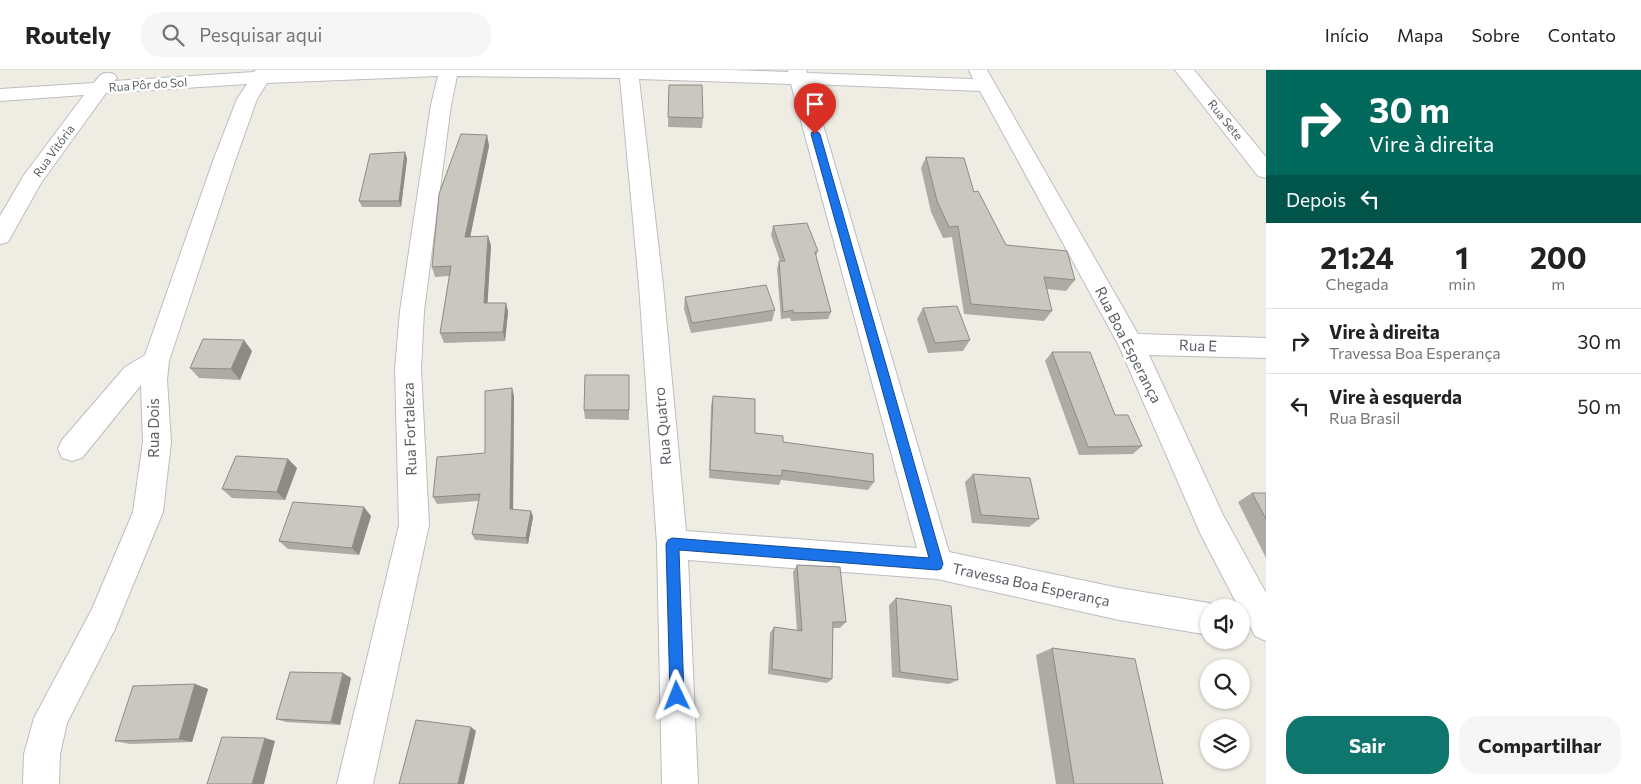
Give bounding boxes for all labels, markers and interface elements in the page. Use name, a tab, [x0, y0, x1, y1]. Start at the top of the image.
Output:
search box	[141, 12, 491, 57]
text: Routely	[25, 20, 111, 49]
icon: search	[159, 21, 187, 49]
text: Pesquisar aqui	[199, 23, 322, 46]
text: Início	[1325, 24, 1369, 46]
text: Mapa	[1397, 24, 1443, 46]
text: Sobre	[1471, 24, 1520, 46]
text: Contato	[1548, 24, 1616, 46]
street label: Rua Pôr do Sol	[108, 74, 188, 94]
pin	[794, 83, 836, 134]
text: 30 m	[1369, 87, 1450, 130]
icon: arrive	[801, 90, 829, 118]
icon: right	[1286, 90, 1351, 155]
street label: Rua Sete	[1205, 96, 1246, 142]
street label: Rua Vitória	[30, 122, 77, 179]
text: Vire à direita	[1369, 130, 1494, 157]
icon: left	[1356, 185, 1384, 213]
text: Depois	[1286, 188, 1346, 211]
text: 21:24	[1320, 238, 1394, 275]
text: 1	[1455, 238, 1469, 275]
text: 200	[1530, 238, 1587, 275]
text: Chegada	[1326, 274, 1389, 293]
text: min	[1448, 274, 1476, 293]
text: m	[1551, 274, 1565, 293]
street label: Rua Boa Esperança	[1092, 283, 1166, 406]
text: Vire à direita	[1329, 320, 1440, 343]
icon: right	[1286, 327, 1314, 355]
text: 30 m	[1578, 330, 1621, 353]
street label: Rua E	[1179, 335, 1217, 355]
text: Travessa Boa Esperança	[1329, 343, 1501, 362]
street label: Rua Fortaleza	[398, 382, 420, 476]
text: Vire à esquerda	[1329, 385, 1462, 408]
street label: Rua Quatro	[650, 386, 674, 466]
icon: left	[1286, 392, 1314, 420]
text: 50 m	[1577, 395, 1621, 418]
street label: Rua Dois	[144, 398, 162, 458]
text: Rua Brasil	[1329, 408, 1400, 427]
street label: Travessa Boa Esperança	[951, 558, 1112, 610]
map controls	[1200, 599, 1250, 769]
button: sound	[1200, 599, 1250, 649]
button: search	[1200, 659, 1250, 709]
position arrow	[650, 669, 702, 721]
button: Sair	[1286, 716, 1449, 774]
button: Compartilhar	[1459, 716, 1621, 774]
button: layers	[1200, 719, 1250, 769]

